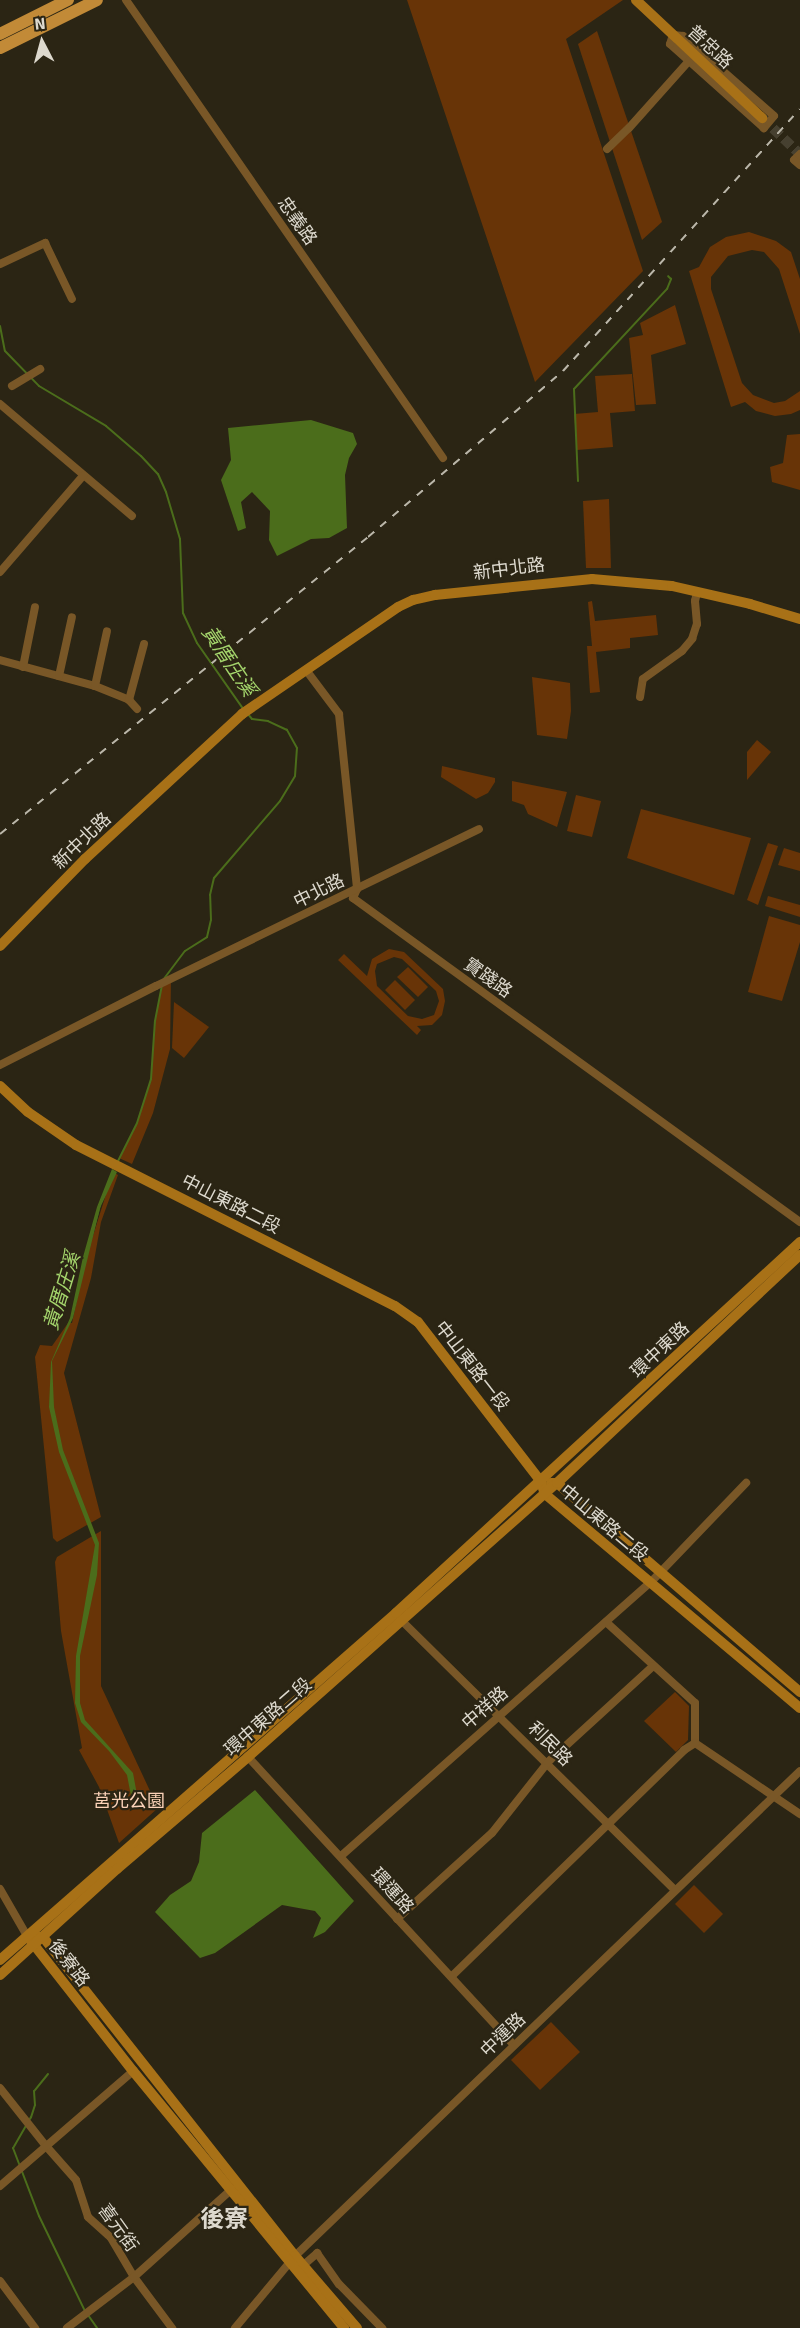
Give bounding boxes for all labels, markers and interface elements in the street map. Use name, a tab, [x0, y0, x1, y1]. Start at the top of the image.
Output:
north arrow	[12, 12, 72, 72]
text: N	[34, 14, 47, 35]
street label: 普忠路	[683, 21, 737, 73]
street label: 忠義路	[273, 193, 321, 249]
street label: 新中北路	[472, 554, 546, 584]
water label: 黃厝庄溪	[197, 621, 261, 701]
street label: 新中北路	[49, 808, 115, 874]
street label: 中北路	[290, 869, 348, 913]
street label: 實踐路	[460, 953, 516, 1003]
street label: 中山東路二段	[178, 1170, 284, 1238]
water label: 黃厝庄溪	[39, 1249, 85, 1333]
street label: 中山東路一段	[430, 1317, 514, 1415]
street label: 環中東路	[626, 1318, 694, 1382]
street label: 中山東路二段	[556, 1480, 652, 1566]
street label: 環中東路二段	[220, 1673, 316, 1761]
street label: 中祥路	[458, 1682, 512, 1734]
street label: 利民路	[523, 1717, 577, 1771]
park label: 莒光公園	[93, 1790, 165, 1812]
street label: 環運路	[366, 1864, 418, 1918]
street label: 後寮路	[44, 1935, 94, 1991]
street label: 中運路	[476, 2008, 530, 2062]
street label: 喜元街	[93, 2200, 143, 2256]
district label: 後寮	[200, 2206, 248, 2234]

